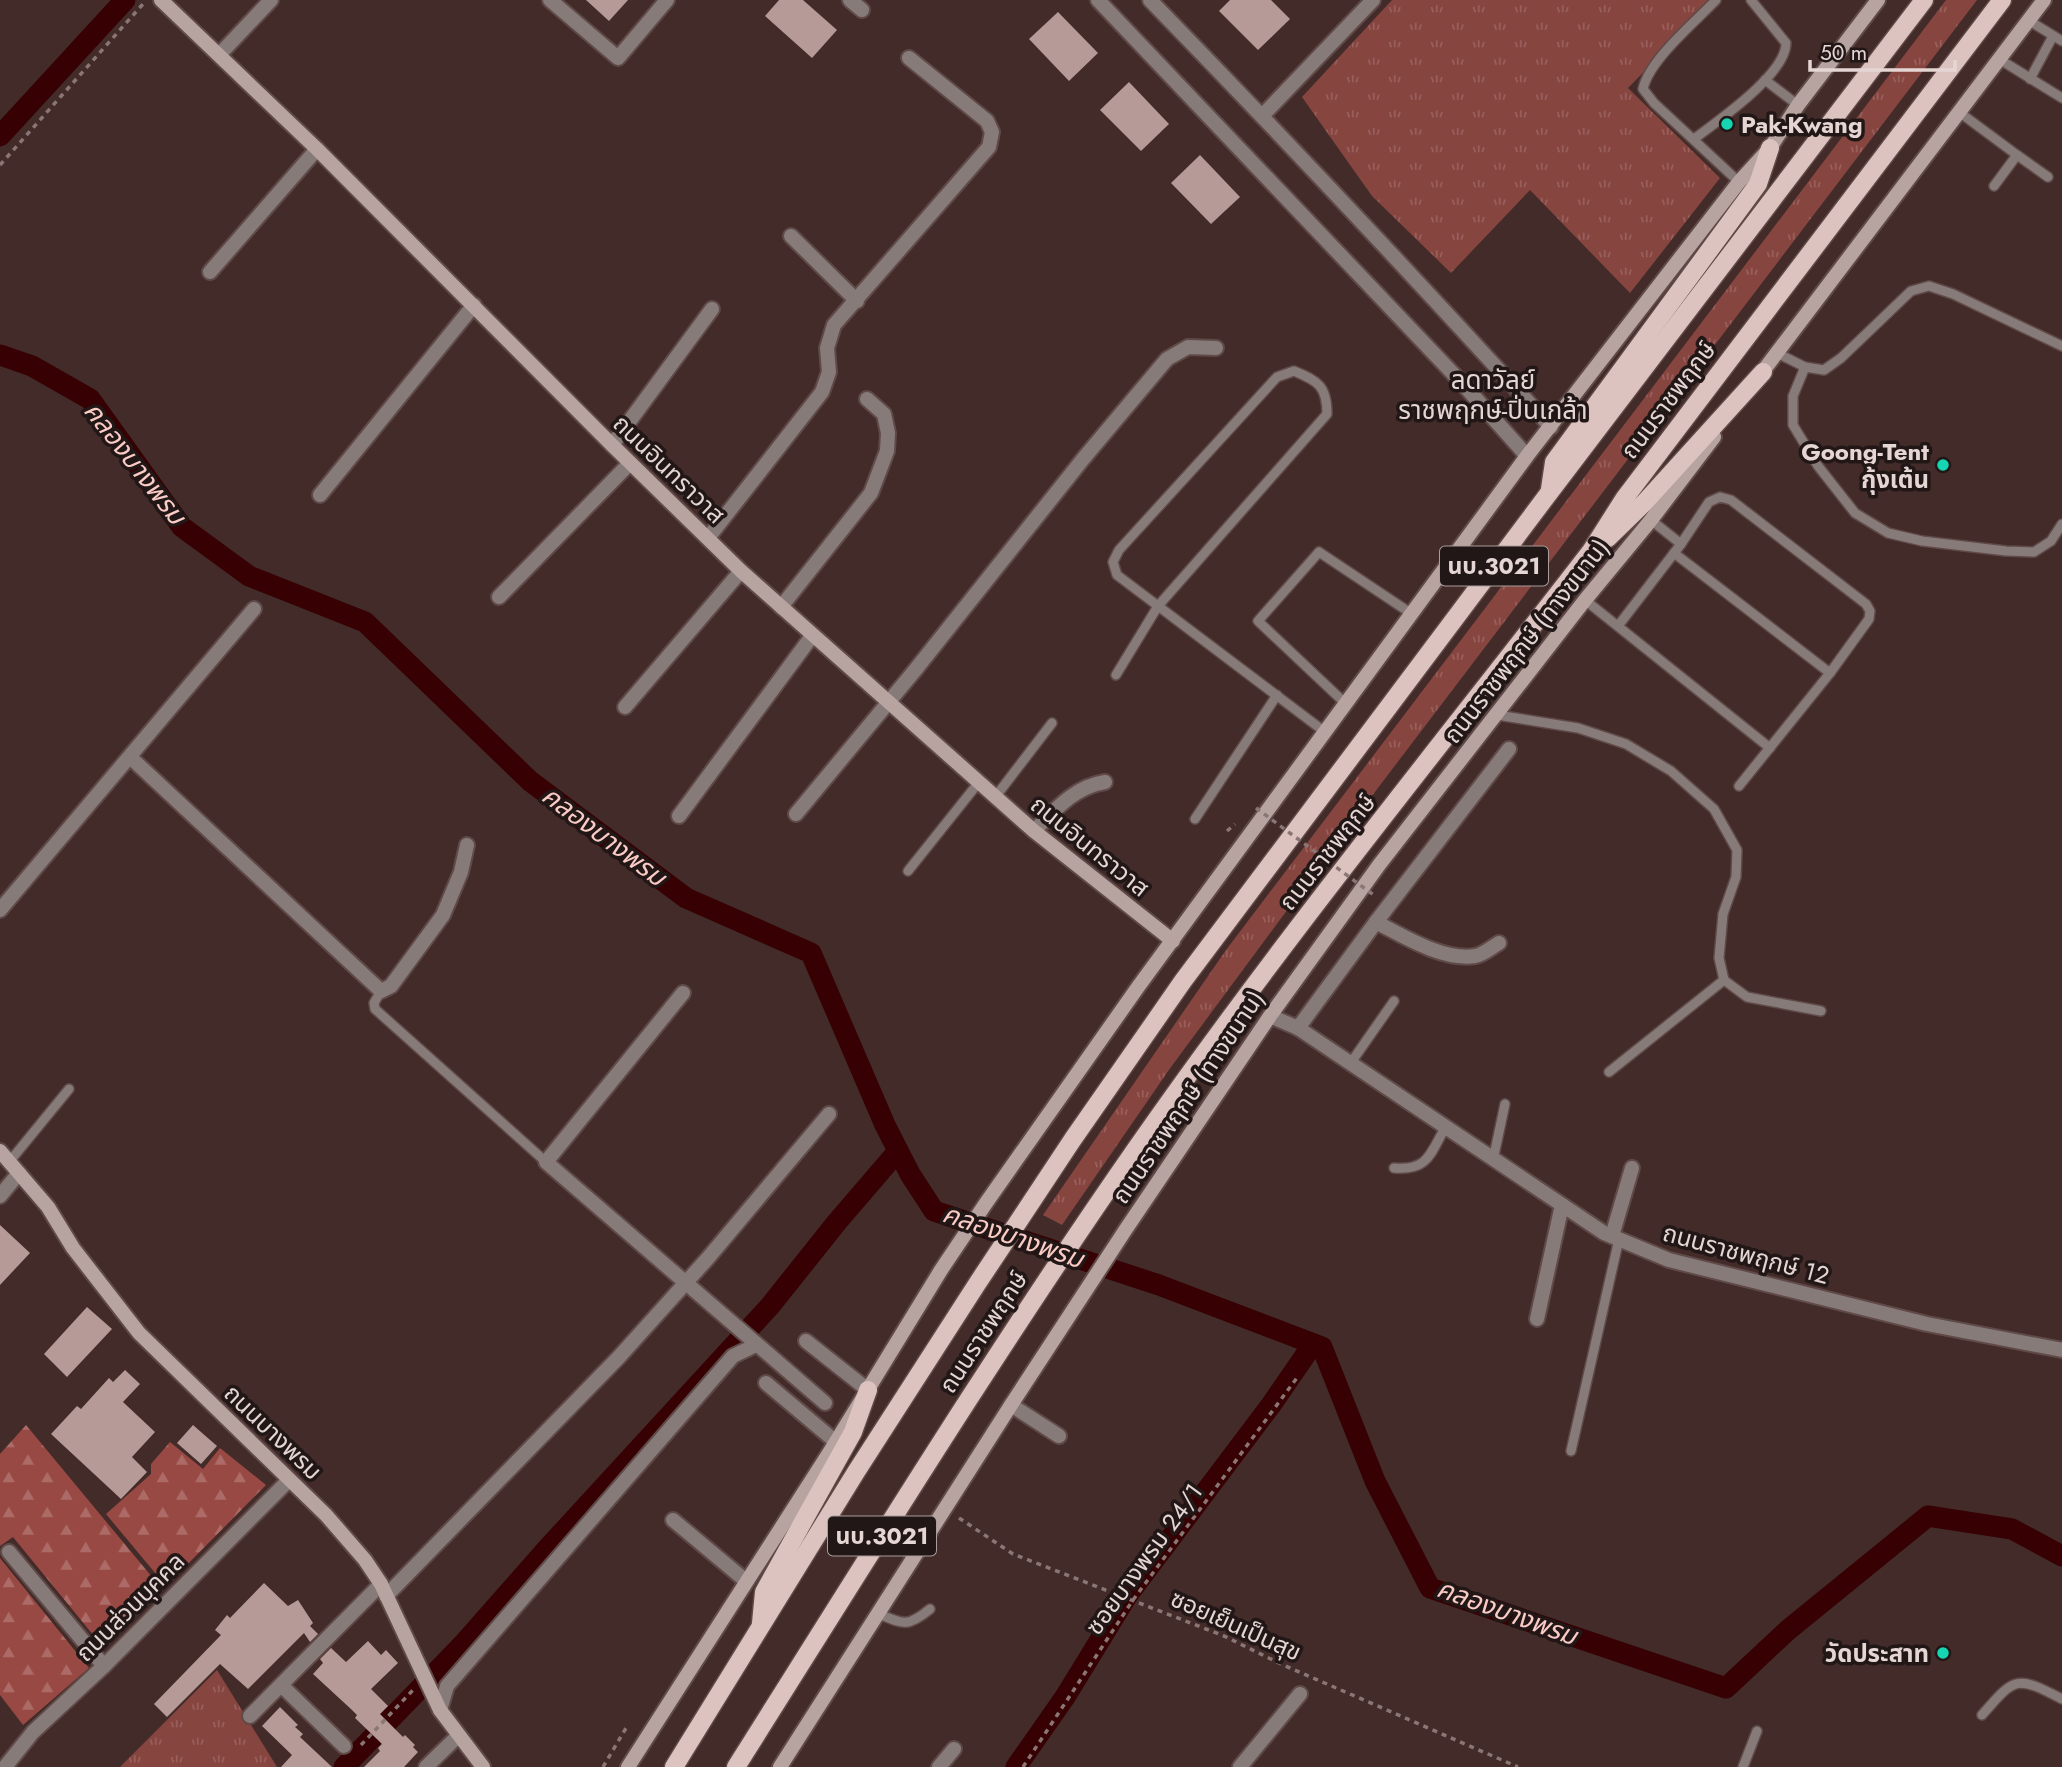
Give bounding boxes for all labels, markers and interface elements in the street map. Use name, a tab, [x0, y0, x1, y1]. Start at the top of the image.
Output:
scale bar	[1810, 28, 1955, 72]
text: 50 m	[1820, 38, 1867, 68]
place label: Pak-Kwang	[1741, 107, 1863, 142]
marker: Pak-Kwang	[1719, 116, 1735, 132]
street label: ถนนราชพฤกษ์	[1612, 334, 1724, 466]
district label: ลดาวัลย์ ราชพฤกษ์-ปิ่นเกล้า	[1398, 361, 1588, 429]
water label: คลองบางพรม	[75, 394, 196, 534]
street label: ถนนอินทราวาส	[605, 406, 733, 532]
place label: Goong-Tent กุ้งเต้น	[1801, 434, 1929, 497]
marker: Goong-Tent กุ้งเต้น	[1935, 457, 1951, 473]
street label: ถนนราชพฤกษ์ (ทางขนาน)	[1435, 531, 1617, 751]
road number: นบ.3021	[1440, 546, 1548, 586]
water label: คลองบางพรม	[534, 777, 676, 897]
street label: ถนนราชพฤกษ์	[1270, 786, 1384, 918]
street label: ถนนอินทราวาส	[1023, 787, 1157, 905]
street label: ถนนราชพฤกษ์ (ทางขนาน)	[1103, 983, 1273, 1211]
water label: คลองบางพรม	[937, 1194, 1090, 1278]
street label: ถนนราชพฤกษ์ 12	[1659, 1215, 1833, 1293]
street label: ถนนราชพฤกษ์	[930, 1264, 1036, 1400]
street label: ถนนบางพรม	[216, 1376, 330, 1488]
street label: ซอยบางพรม 24/1	[1077, 1476, 1211, 1642]
road number: นบ.3021	[828, 1516, 936, 1555]
street label: ถนนส่วนบุคคล	[67, 1544, 193, 1670]
water label: คลองบางพรม	[1432, 1569, 1584, 1656]
street label: ซอยเย็นเป็นสุข	[1165, 1581, 1307, 1669]
place label: วัดประสาท	[1825, 1636, 1929, 1671]
marker: วัดประสาท	[1935, 1645, 1951, 1661]

